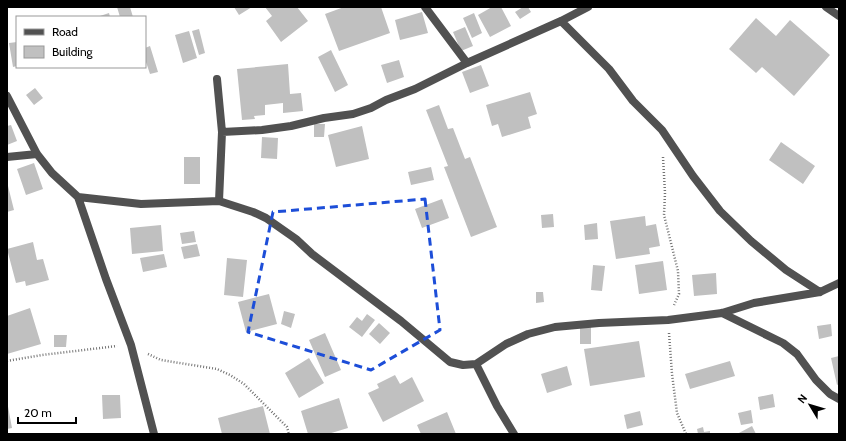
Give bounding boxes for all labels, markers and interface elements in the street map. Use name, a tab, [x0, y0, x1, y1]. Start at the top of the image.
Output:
legend	[16, 16, 146, 68]
text: Road	[52, 24, 78, 39]
text: Building	[52, 44, 94, 59]
north arrow	[790, 385, 830, 425]
text: N	[794, 391, 810, 406]
scale bar	[18, 399, 76, 425]
text: 20 m	[24, 405, 52, 420]

